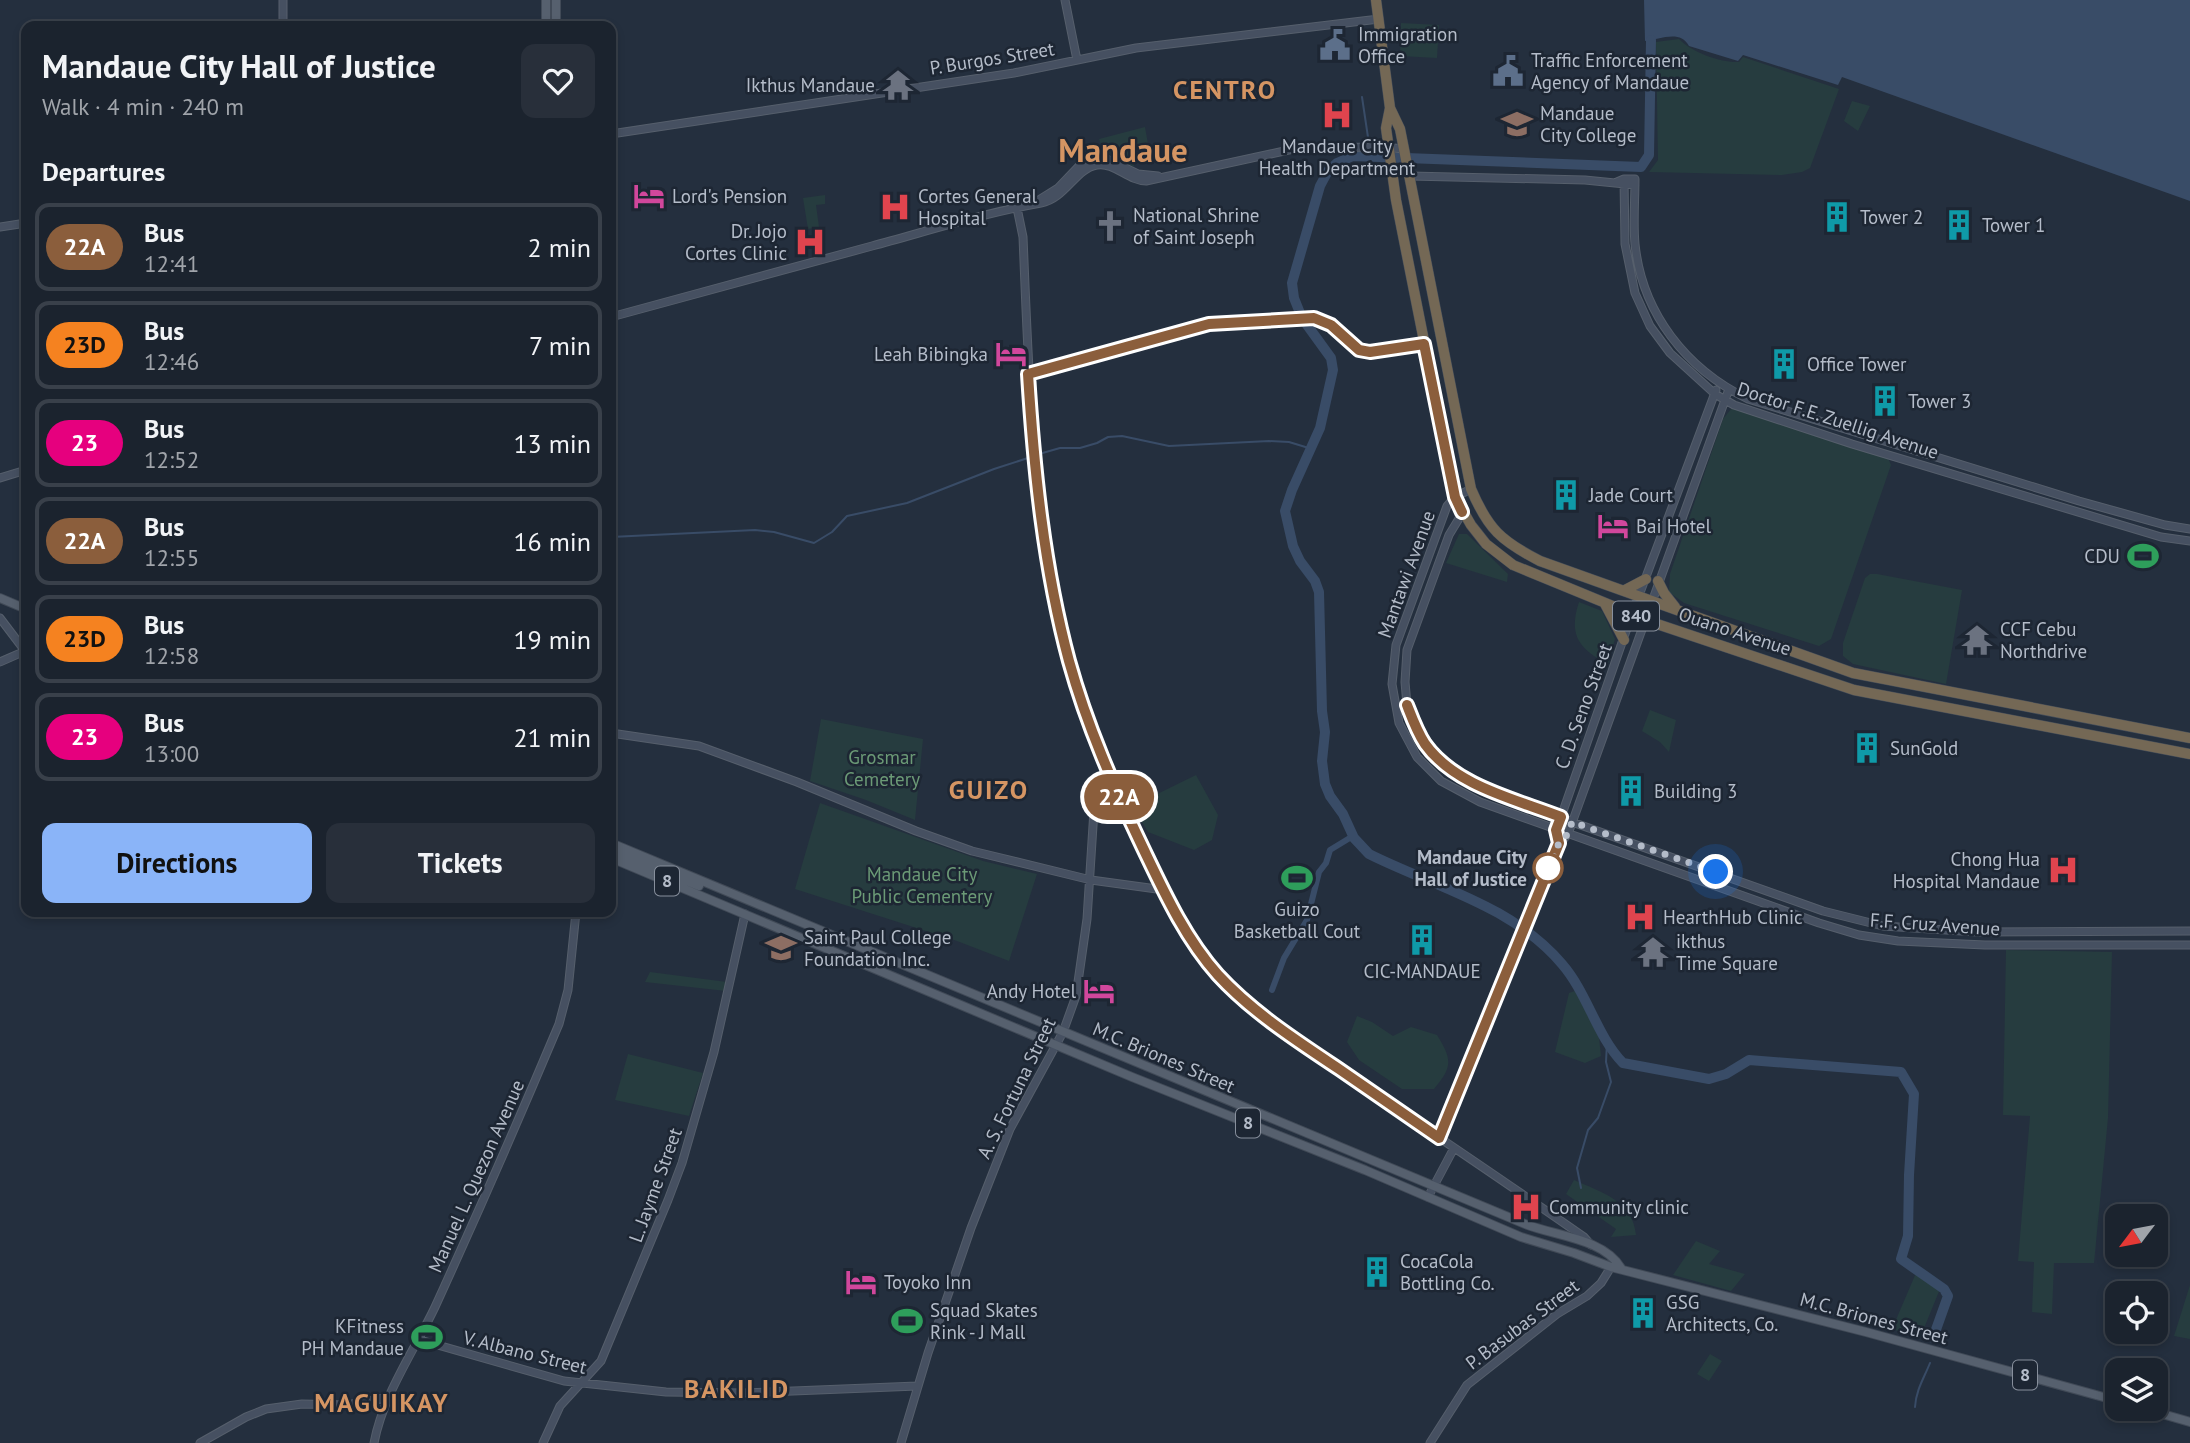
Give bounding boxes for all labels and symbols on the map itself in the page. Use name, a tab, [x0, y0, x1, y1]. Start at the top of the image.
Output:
place label: Immigration Office	[1358, 22, 1458, 68]
public building icon: Immigration Office	[1318, 28, 1352, 62]
street label: P. Burgos Street	[928, 36, 1056, 80]
place label: Traffic Enforcement Agency of Mandaue	[1531, 48, 1689, 94]
public building icon: Traffic Enforcement Agency of Mandaue	[1491, 54, 1525, 88]
temple icon: Ikthus Mandaue	[881, 68, 915, 102]
place label: Ikthus Mandaue	[746, 73, 875, 97]
district label: CENTRO	[1173, 73, 1277, 106]
hospital icon: Mandaue City Health Department	[1320, 98, 1354, 132]
place label: Mandaue City College	[1540, 101, 1636, 147]
school or university icon: Mandaue City College	[1500, 107, 1534, 141]
district label: Mandaue	[1058, 128, 1188, 171]
place label: Mandaue City Health Department	[1259, 134, 1416, 180]
hotel icon: Lord's Pension	[632, 179, 666, 213]
place label: Lord's Pension	[672, 184, 787, 208]
place label: Cortes General Hospital	[918, 184, 1038, 230]
hospital icon: Cortes General Hospital	[878, 190, 912, 224]
building icon: Tower 2	[1820, 200, 1854, 234]
place label: National Shrine of Saint Joseph	[1133, 203, 1259, 249]
place label: Tower 2	[1860, 205, 1923, 229]
building icon: Tower 1	[1942, 208, 1976, 242]
church icon: National Shrine of Saint Joseph	[1093, 209, 1127, 243]
place label: Tower 1	[1982, 213, 2045, 237]
place label: Dr. Jojo Cortes Clinic	[685, 219, 787, 265]
hospital icon: Dr. Jojo Cortes Clinic	[793, 225, 827, 259]
hotel icon: Leah Bibingka	[994, 337, 1028, 371]
place label: Leah Bibingka	[874, 342, 988, 366]
building icon: Office Tower	[1767, 347, 1801, 381]
place label: Office Tower	[1807, 352, 1907, 376]
street label: Doctor F.E. Zuellig Avenue	[1734, 376, 1942, 464]
building icon: Tower 3	[1868, 384, 1902, 418]
place label: Tower 3	[1908, 389, 1971, 413]
building icon: Jade Court	[1549, 478, 1583, 512]
place label: Jade Court	[1588, 483, 1674, 507]
street label: Mantawi Avenue	[1372, 507, 1440, 641]
hotel icon: Bai Hotel	[1596, 509, 1630, 543]
place label: Bai Hotel	[1636, 514, 1712, 538]
sports icon: CDU	[2126, 539, 2160, 573]
place label: CDU	[2084, 544, 2120, 568]
road number: 840	[1613, 602, 1659, 630]
street label: Ouano Avenue	[1676, 602, 1794, 660]
place label: CCF Cebu Northdrive	[2000, 617, 2087, 663]
temple icon: CCF Cebu Northdrive	[1960, 623, 1994, 657]
street label: C. D. Seno Street	[1549, 639, 1617, 772]
building icon: SunGold	[1850, 731, 1884, 765]
place label: SunGold	[1890, 736, 1958, 760]
park label: Grosmar Cemetery	[844, 745, 920, 791]
district label: GUIZO	[949, 773, 1029, 806]
line badge: 22A	[1079, 774, 1159, 820]
building icon: Building 3	[1614, 774, 1648, 808]
place label: Building 3	[1654, 779, 1737, 803]
place label: Mandaue City Hall of Justice	[1414, 845, 1528, 891]
place label: Chong Hua Hospital Mandaue	[1893, 847, 2040, 893]
marker: Mandaue City Hall of Justice	[1533, 853, 1563, 883]
hospital icon: Chong Hua Hospital Mandaue	[2046, 853, 2080, 887]
your location	[1698, 854, 1733, 889]
sports icon: Guizo Basketball Cout	[1280, 861, 1314, 895]
park label: Mandaue City Public Cementery	[852, 862, 993, 908]
road number: 8	[655, 866, 679, 896]
place label: Guizo Basketball Cout	[1234, 897, 1361, 943]
hospital icon: HearthHub Clinic	[1623, 900, 1657, 934]
place label: HearthHub Clinic	[1663, 905, 1803, 929]
street label: F.F. Cruz Avenue	[1869, 907, 2001, 941]
building icon: CIC-MANDAUE	[1405, 923, 1439, 957]
place label: Saint Paul College Foundation Inc.	[804, 925, 952, 971]
place label: ikthus Time Square	[1676, 929, 1778, 975]
school or university icon: Saint Paul College Foundation Inc.	[764, 931, 798, 965]
temple icon: ikthus Time Square	[1636, 935, 1670, 969]
place label: CIC-MANDAUE	[1363, 959, 1481, 983]
hotel icon: Andy Hotel	[1082, 974, 1116, 1008]
place label: Andy Hotel	[987, 979, 1076, 1003]
street label: A. S. Fortuna Street	[971, 1013, 1061, 1163]
street label: M.C. Briones Street	[1089, 1016, 1239, 1098]
street label: Manuel L. Quezon Avenue	[423, 1076, 529, 1276]
road number: 8	[1236, 1108, 1260, 1138]
street label: L. Jayme Street	[623, 1124, 687, 1245]
hospital icon: Community clinic	[1509, 1190, 1543, 1224]
place label: Community clinic	[1549, 1195, 1689, 1219]
north arrow	[2105, 1204, 2168, 1267]
place label: CocaCola Bottling Co.	[1400, 1249, 1495, 1295]
building icon: CocaCola Bottling Co.	[1360, 1255, 1394, 1289]
hotel icon: Toyoko Inn	[844, 1265, 878, 1299]
place label: Toyoko Inn	[884, 1270, 971, 1294]
street label: P. Basubas Street	[1461, 1273, 1584, 1374]
street label: M.C. Briones Street	[1797, 1287, 1951, 1349]
place label: GSG Architects, Co.	[1666, 1290, 1778, 1336]
building icon: GSG Architects, Co.	[1626, 1296, 1660, 1330]
place label: Squad Skates Rink - J Mall	[930, 1298, 1038, 1344]
sports icon: Squad Skates Rink - J Mall	[890, 1304, 924, 1338]
place label: KFitness PH Mandaue	[301, 1314, 404, 1360]
sports icon: KFitness PH Mandaue	[410, 1320, 444, 1354]
street label: V. Albano Street	[460, 1325, 590, 1379]
road number: 8	[2013, 1360, 2037, 1390]
district label: BAKILID	[684, 1372, 790, 1405]
district label: MAGUIKAY	[314, 1386, 450, 1419]

